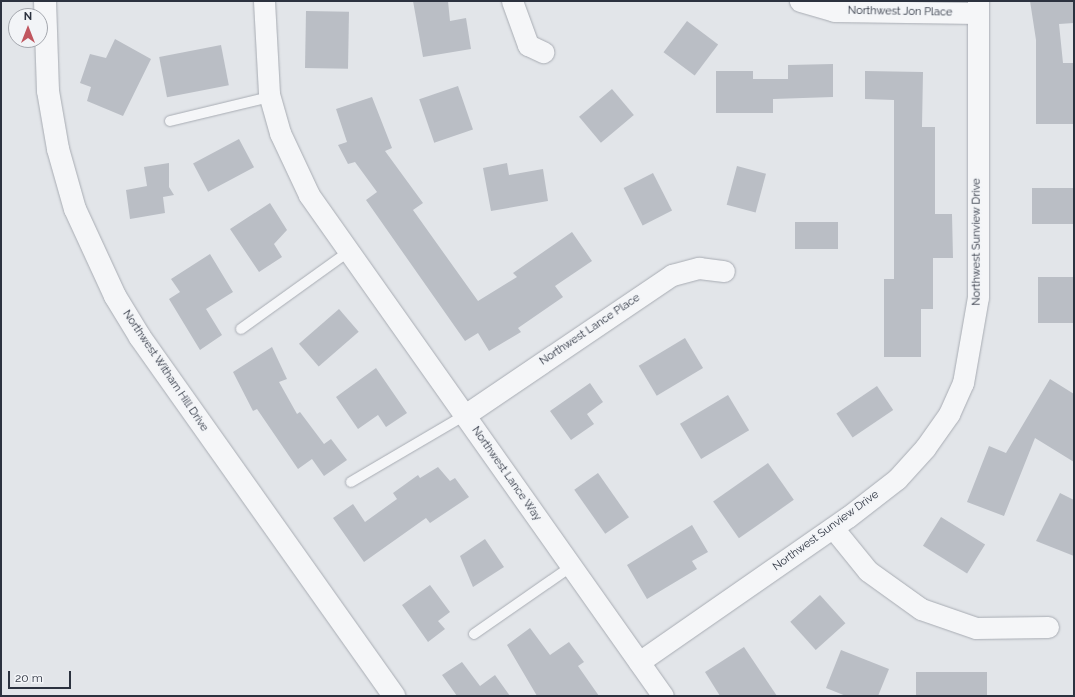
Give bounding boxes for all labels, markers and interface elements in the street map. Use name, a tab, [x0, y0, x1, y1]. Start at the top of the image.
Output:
street label: Northwest Jon Place	[847, 4, 953, 20]
north arrow	[8, 8, 48, 48]
text: N	[24, 10, 32, 23]
street label: Northwest Sunview Drive	[970, 178, 984, 306]
street label: Northwest Lance Place	[537, 292, 643, 368]
street label: Northwest Witham Hill Drive	[119, 308, 211, 434]
street label: Northwest Lance Way	[468, 424, 544, 524]
street label: Northwest Sunview Drive	[770, 488, 882, 574]
scale bar	[10, 663, 73, 689]
text: 20 m	[15, 671, 43, 685]

